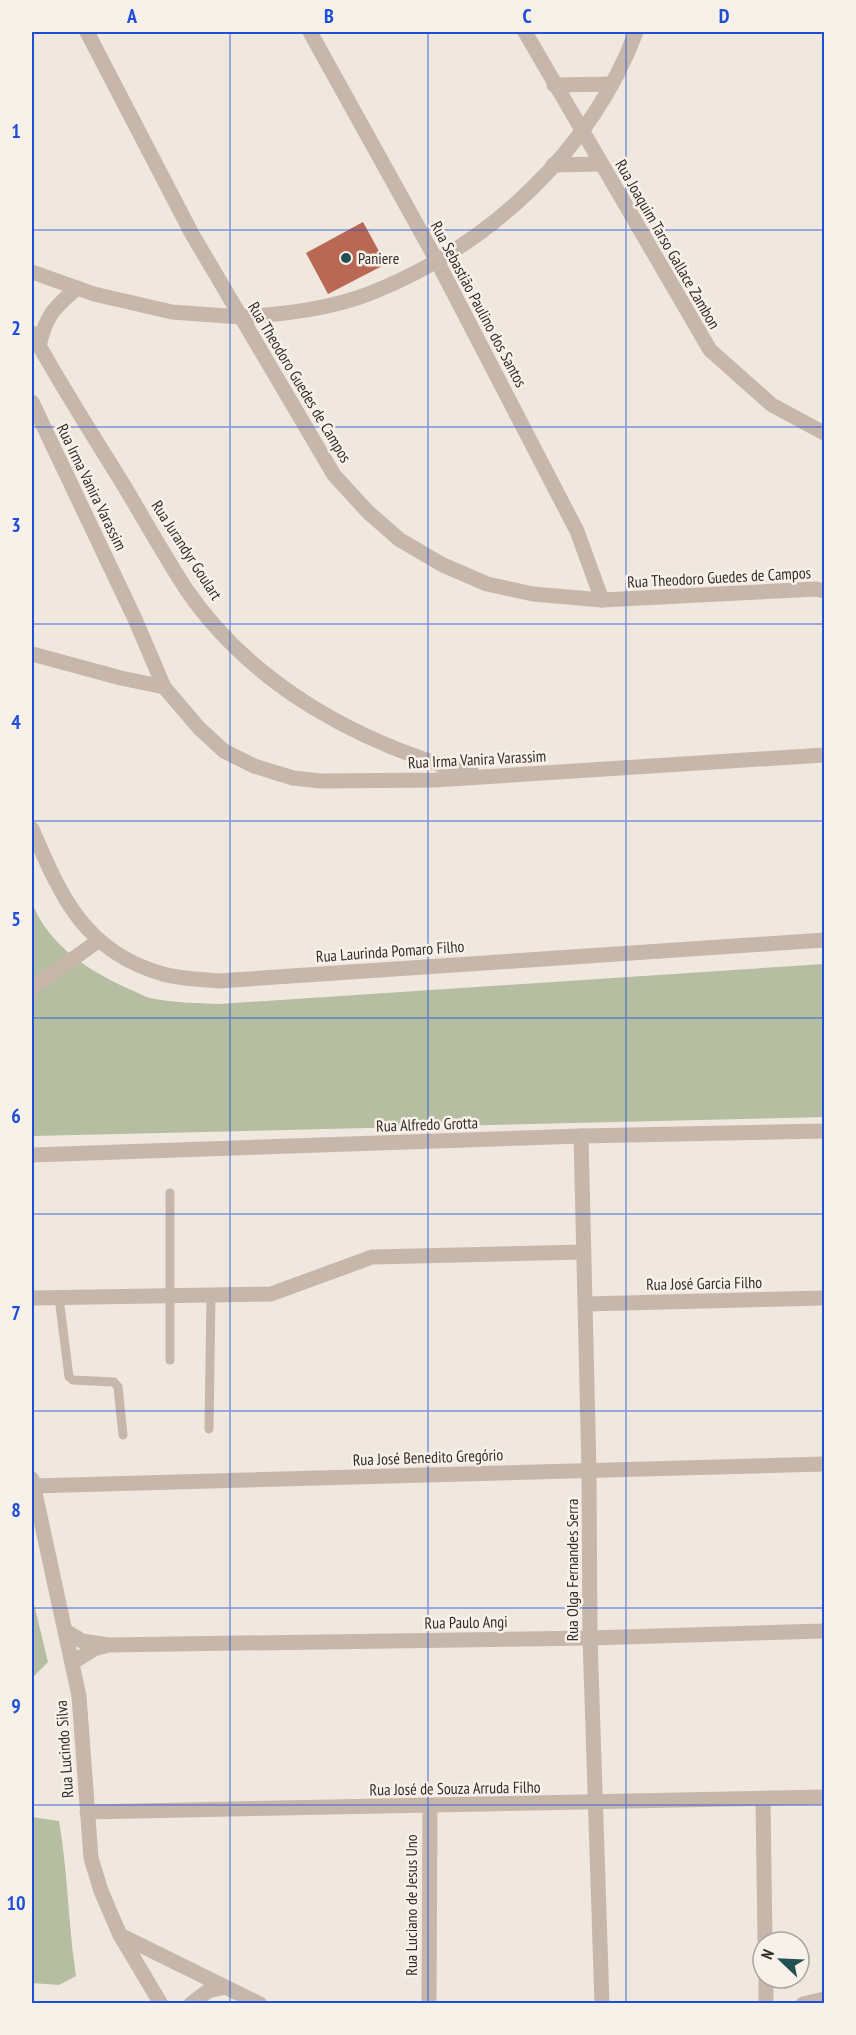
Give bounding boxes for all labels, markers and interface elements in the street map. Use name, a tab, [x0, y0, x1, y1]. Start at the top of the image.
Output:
text: A	[126, 3, 138, 29]
text: B	[324, 3, 334, 29]
text: C	[522, 3, 532, 29]
text: D	[719, 3, 730, 29]
text: 1	[11, 118, 21, 144]
street label: Rua Joaquim Tarso Gallace Zambon	[611, 156, 725, 332]
street label: Rua Sebastião Paulino dos Santos	[427, 217, 531, 391]
place label: Paniere	[358, 248, 399, 268]
marker: Paniere	[339, 251, 353, 265]
street label: Rua Theodoro Guedes de Campos	[244, 298, 356, 466]
text: 2	[11, 315, 21, 341]
street label: Rua Irma Vanira Varassim	[53, 420, 131, 554]
street label: Rua Jurandyr Goulart	[147, 496, 227, 604]
text: 3	[11, 512, 21, 538]
street label: Rua Theodoro Guedes de Campos	[627, 562, 811, 592]
text: 4	[11, 709, 21, 735]
street label: Rua Irma Vanira Varassim	[407, 745, 547, 773]
text: 5	[11, 906, 21, 932]
street label: Rua Laurinda Pomaro Filho	[315, 936, 465, 966]
text: 6	[11, 1103, 21, 1129]
street label: Rua Alfredo Grotta	[376, 1112, 478, 1136]
street label: Rua José Garcia Filho	[646, 1272, 762, 1294]
text: 7	[11, 1300, 21, 1326]
street label: Rua José Benedito Gregório	[352, 1444, 504, 1470]
text: 8	[11, 1497, 21, 1523]
street label: Rua Olga Fernandes Serra	[562, 1499, 582, 1641]
street label: Rua Paulo Angi	[424, 1611, 508, 1633]
text: 9	[11, 1693, 21, 1719]
street label: Rua Lucindo Silva	[51, 1699, 77, 1799]
street label: Rua José de Souza Arruda Filho	[369, 1777, 541, 1799]
street label: Rua Luciano de Jesus Uno	[401, 1834, 421, 1976]
text: 10	[6, 1890, 26, 1916]
north arrow	[751, 1930, 811, 1990]
text: N	[756, 1946, 778, 1962]

